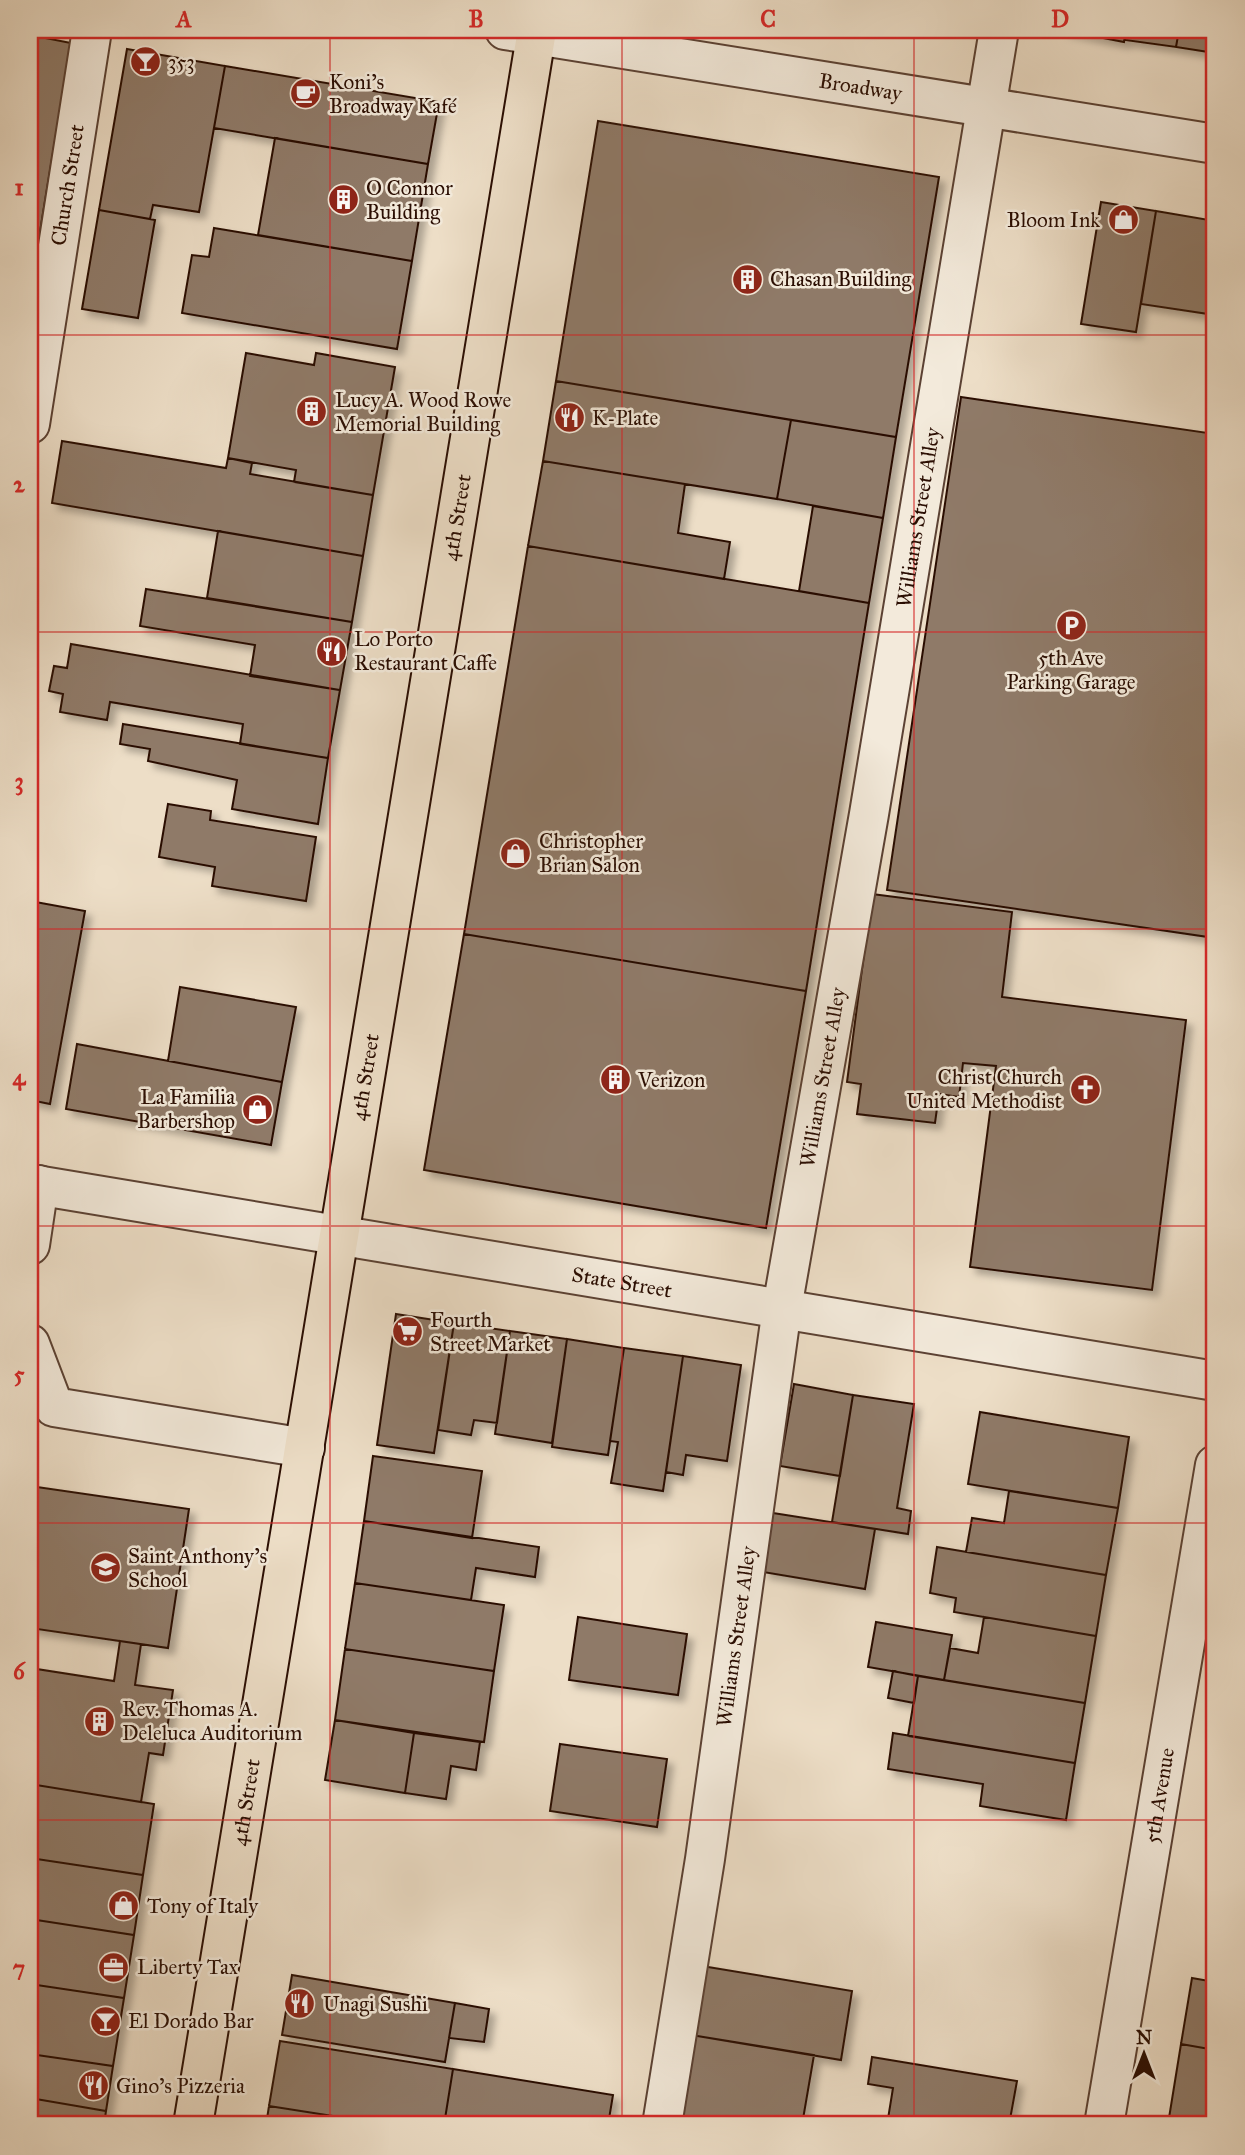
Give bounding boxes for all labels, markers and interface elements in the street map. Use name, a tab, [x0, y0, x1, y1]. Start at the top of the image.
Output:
text: A	[174, 5, 192, 33]
text: B	[468, 5, 484, 33]
text: C	[760, 5, 776, 33]
text: D	[1051, 5, 1069, 33]
bar icon: 353	[128, 45, 162, 79]
place label: 353	[168, 49, 195, 75]
street label: Broadway	[817, 68, 905, 107]
place label: Koni's Broadway Kafé	[329, 69, 457, 119]
cafe icon: Koni's Broadway Kafé	[289, 77, 323, 111]
street label: Church Street	[45, 122, 90, 247]
text: 1	[14, 173, 24, 201]
place label: O Connor Building	[366, 175, 453, 225]
building icon: O Connor Building	[326, 183, 360, 217]
shop icon: Bloom Ink	[1106, 203, 1140, 237]
place label: Bloom Ink	[1007, 207, 1100, 233]
building icon: Chasan Building	[730, 262, 764, 296]
place label: Chasan Building	[770, 266, 911, 292]
place label: Lucy A. Wood Rowe Memorial Building	[335, 387, 511, 437]
building icon: Lucy A. Wood Rowe Memorial Building	[295, 395, 329, 429]
restaurant icon: K-Plate	[552, 401, 586, 435]
place label: K-Plate	[592, 405, 659, 431]
street label: Williams Street Alley	[890, 424, 946, 610]
text: 2	[13, 470, 25, 498]
street label: 4th Street	[437, 472, 477, 563]
parking icon: 5th Ave Parking Garage	[1054, 609, 1088, 643]
place label: Lo Porto Restaurant Caffe	[354, 626, 497, 676]
restaurant icon: Lo Porto Restaurant Caffe	[314, 634, 348, 668]
place label: 5th Ave Parking Garage	[1007, 645, 1136, 695]
text: 3	[14, 767, 24, 796]
place label: Christopher Brian Salon	[539, 828, 643, 878]
shop icon: Christopher Brian Salon	[499, 836, 533, 870]
street label: Williams Street Alley	[794, 984, 851, 1169]
street label: 4th Street	[345, 1031, 385, 1122]
text: 4	[13, 1063, 27, 1091]
building icon: Verizon	[598, 1063, 632, 1097]
place label: Christ Church United Methodist	[906, 1064, 1063, 1114]
place label: Verizon	[637, 1067, 705, 1093]
church icon: Christ Church United Methodist	[1068, 1072, 1102, 1106]
place label: La Familia Barbershop	[137, 1084, 235, 1134]
shop icon: La Familia Barbershop	[241, 1092, 275, 1126]
street label: State Street	[570, 1261, 675, 1304]
place label: Fourth Street Market	[430, 1307, 551, 1357]
supermarket icon: Fourth Street Market	[390, 1315, 424, 1349]
text: 5	[14, 1360, 25, 1388]
place label: Saint Anthony's School	[128, 1543, 267, 1593]
street label: Williams Street Alley	[711, 1543, 762, 1729]
school or university icon: Saint Anthony's School	[88, 1551, 122, 1585]
text: 6	[13, 1657, 26, 1685]
place label: Rev. Thomas A. Deleluca Auditorium	[122, 1696, 303, 1746]
building icon: Rev. Thomas A. Deleluca Auditorium	[82, 1704, 116, 1738]
street label: 5th Avenue	[1139, 1746, 1180, 1845]
street label: 4th Street	[226, 1756, 266, 1848]
shop icon: Tony of Italy	[107, 1889, 141, 1923]
place label: Tony of Italy	[147, 1893, 259, 1919]
office icon: Liberty Tax	[97, 1950, 131, 1984]
text: 7	[13, 1954, 25, 1982]
place label: Liberty Tax	[137, 1954, 239, 1980]
restaurant icon: Unagi Sushi	[283, 1987, 317, 2021]
place label: Unagi Sushi	[323, 1991, 428, 2017]
bar icon: El Dorado Bar	[88, 2004, 122, 2038]
place label: El Dorado Bar	[128, 2008, 254, 2034]
north arrow	[1108, 2018, 1178, 2088]
text: N	[1136, 2026, 1152, 2049]
restaurant icon: Gino's Pizzeria	[76, 2069, 110, 2103]
place label: Gino's Pizzeria	[116, 2073, 245, 2099]

